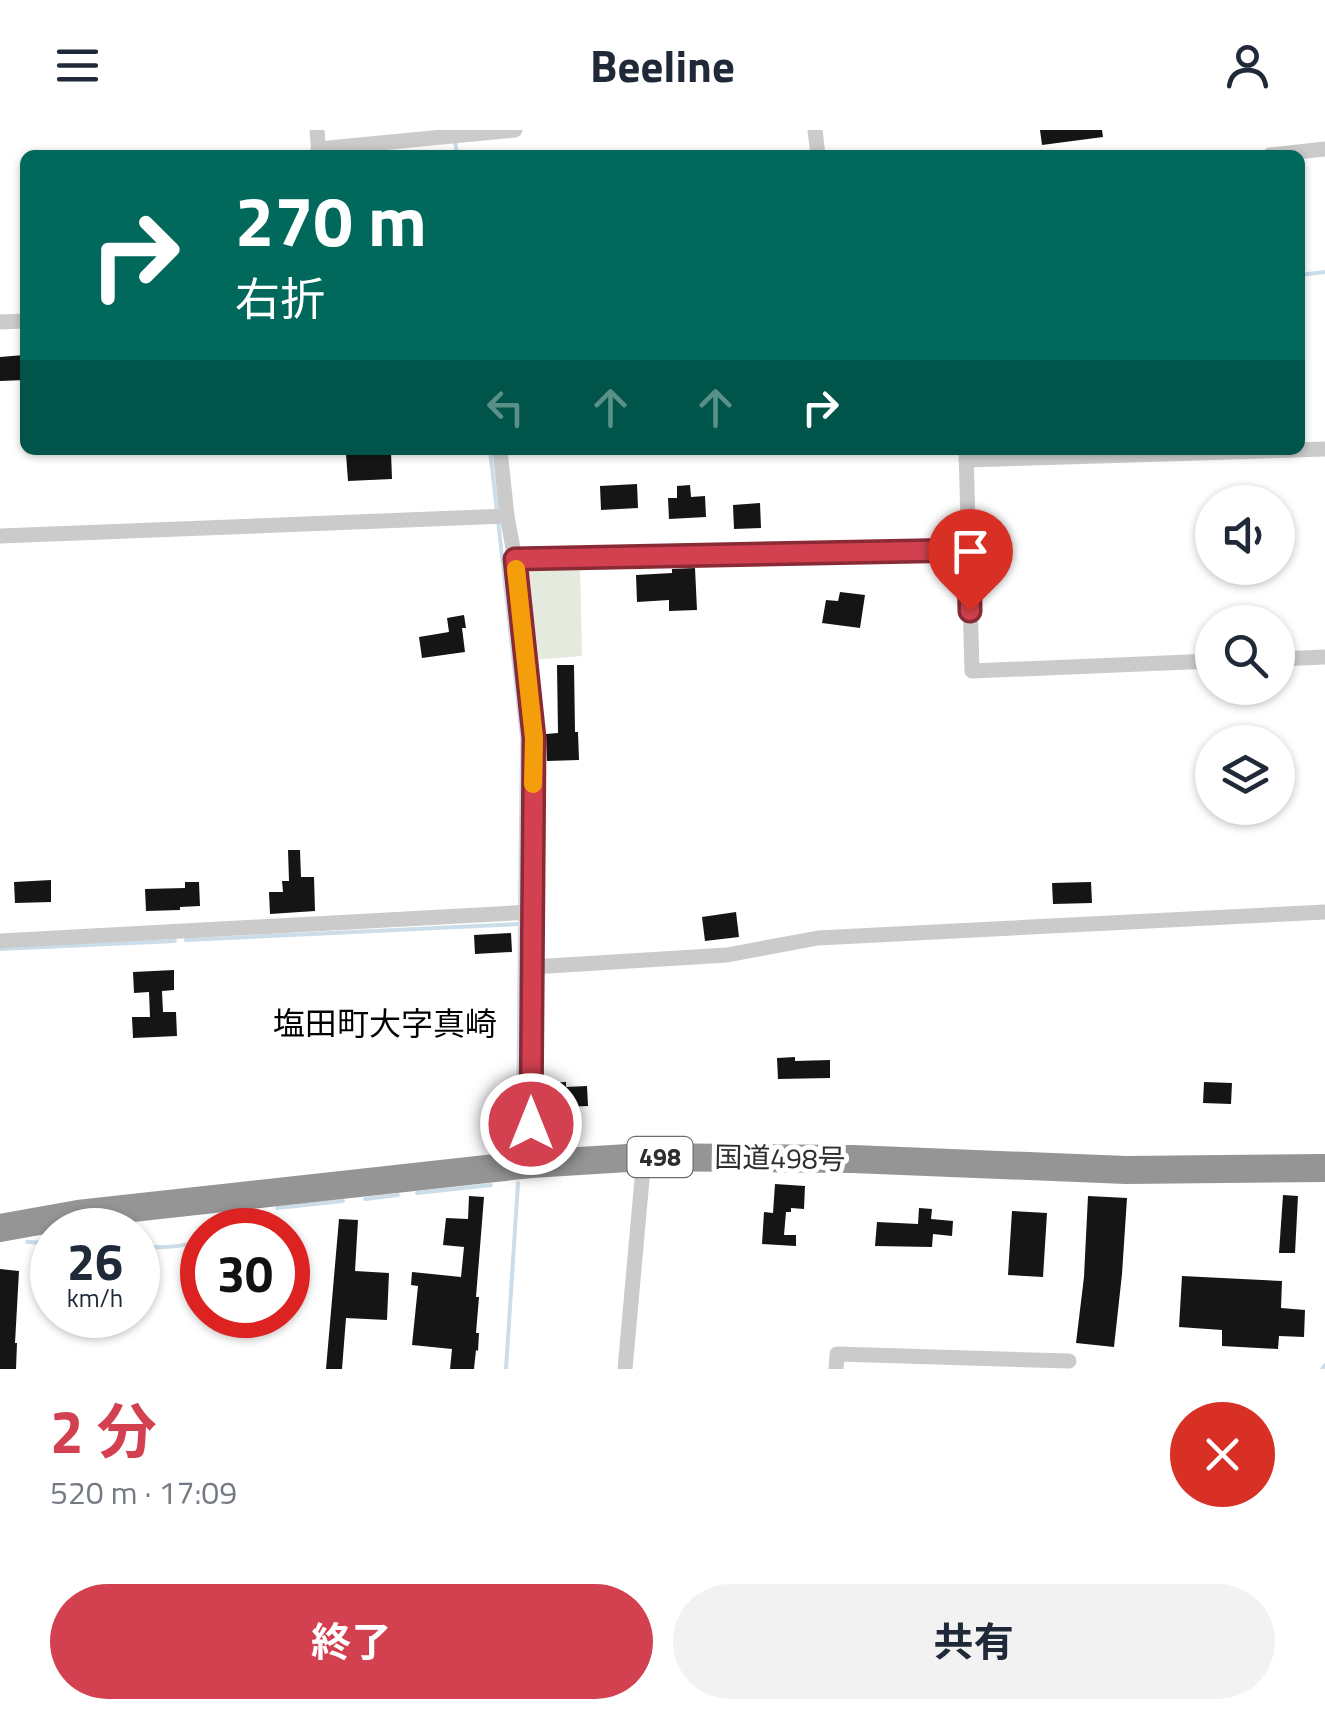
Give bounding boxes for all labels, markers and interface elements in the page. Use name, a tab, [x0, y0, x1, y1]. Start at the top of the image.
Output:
text: Beeline	[590, 31, 735, 99]
icon: menu	[50, 38, 105, 93]
icon: person	[1220, 38, 1275, 93]
text: 270 m	[235, 167, 427, 273]
icon: right	[70, 190, 200, 320]
text: 右折	[235, 264, 325, 332]
icon: left	[478, 380, 533, 435]
icon: ahead	[583, 380, 638, 435]
icon: ahead	[688, 380, 743, 435]
icon: right	[793, 380, 848, 435]
map controls	[1195, 485, 1295, 825]
button: sound	[1195, 485, 1295, 585]
pin	[928, 509, 1013, 612]
icon: arrive	[943, 524, 998, 579]
button: search	[1195, 605, 1295, 705]
button: layers	[1195, 725, 1295, 825]
district label: 塩田町大字真崎	[273, 999, 497, 1047]
position arrow	[479, 1072, 583, 1176]
street label: 国道498号	[714, 1135, 846, 1180]
road number: 498	[628, 1137, 692, 1177]
speed limit sign: 30	[180, 1208, 310, 1338]
text: 26	[67, 1223, 123, 1299]
text: km/h	[67, 1279, 123, 1317]
text: 2 分	[50, 1385, 157, 1476]
button: close	[1170, 1402, 1275, 1507]
text: 520 m · 17:09	[50, 1468, 237, 1516]
button: 終了	[50, 1584, 653, 1699]
button: 共有	[673, 1584, 1275, 1699]

